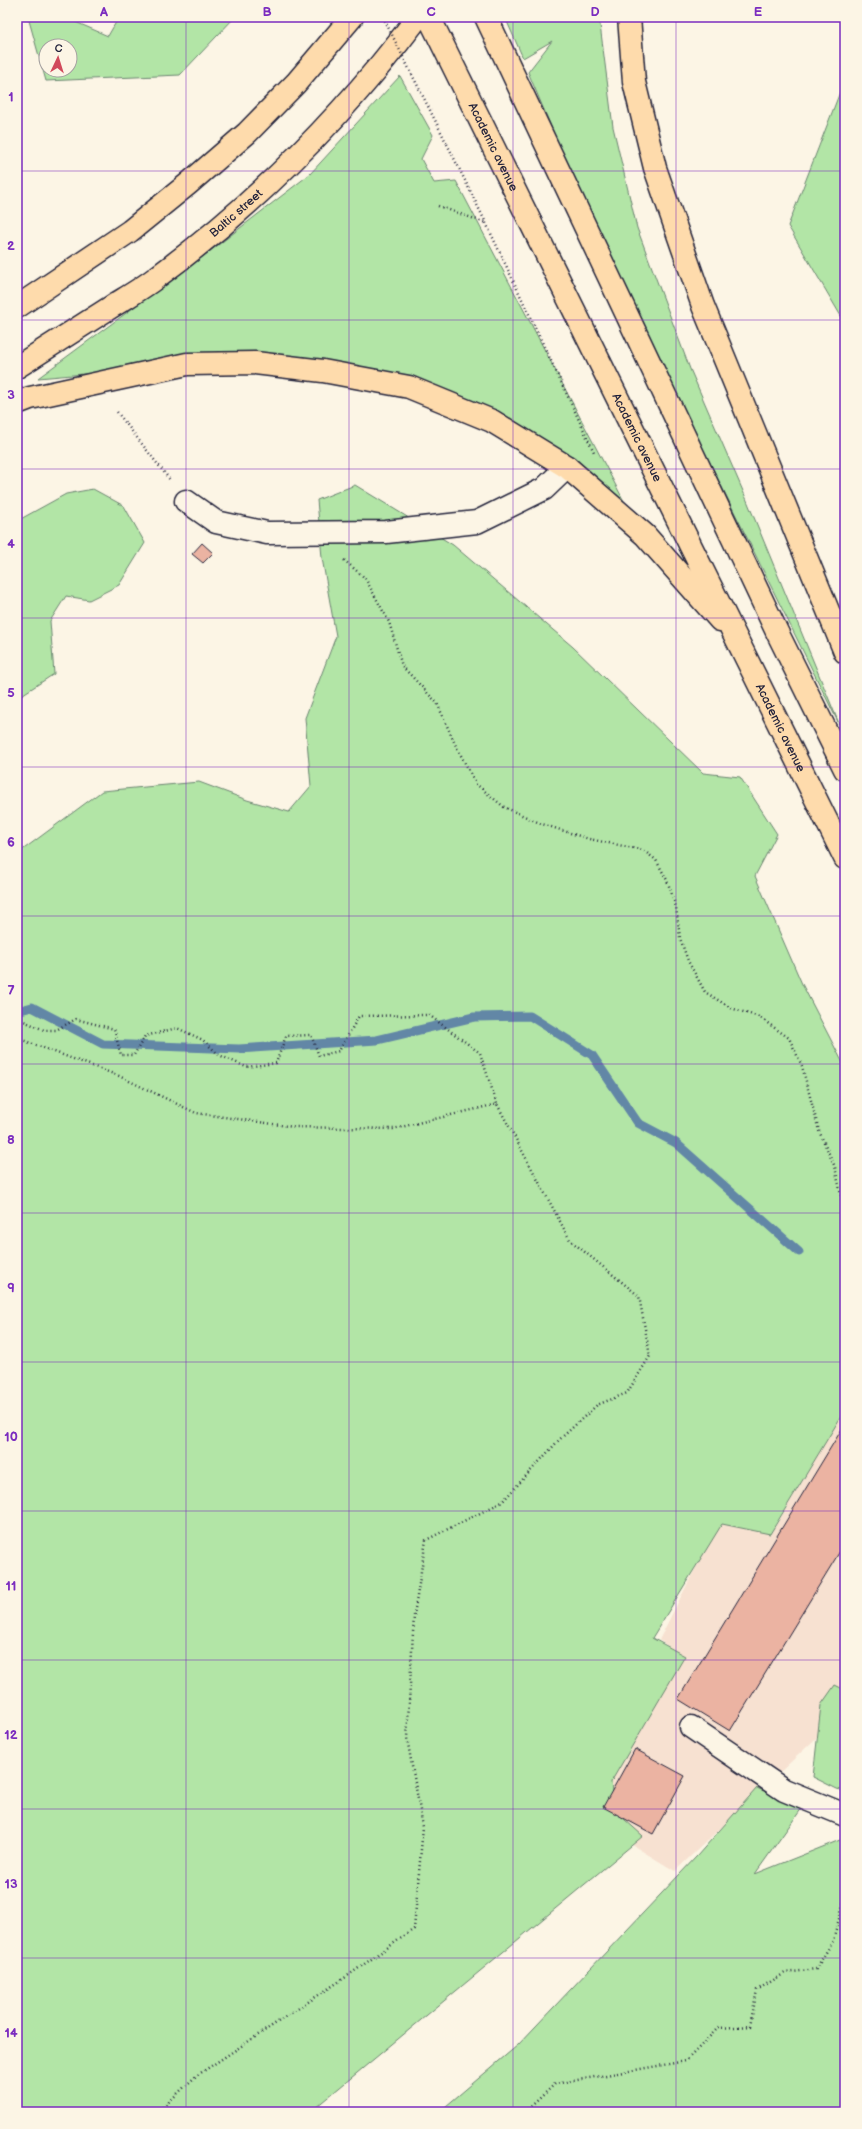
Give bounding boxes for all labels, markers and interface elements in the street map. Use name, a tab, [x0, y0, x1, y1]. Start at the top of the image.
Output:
text: A	[99, 4, 108, 20]
text: B	[262, 4, 272, 20]
text: C	[426, 4, 436, 20]
text: D	[590, 4, 600, 20]
text: E	[754, 4, 763, 20]
north arrow	[38, 38, 78, 78]
text: С	[54, 42, 63, 55]
text: 1	[8, 89, 14, 105]
street label: Academic avenue	[465, 100, 521, 194]
street label: Baltic street	[206, 186, 266, 240]
text: 2	[7, 238, 15, 254]
text: 3	[7, 387, 15, 403]
street label: Academic avenue	[609, 391, 665, 484]
text: 4	[7, 536, 15, 552]
street label: Academic avenue	[752, 681, 809, 774]
text: 5	[7, 685, 15, 701]
text: 6	[7, 834, 15, 850]
text: 7	[7, 983, 15, 999]
text: 8	[7, 1132, 15, 1148]
text: 9	[7, 1280, 15, 1296]
text: 10	[4, 1429, 18, 1445]
text: 11	[6, 1578, 16, 1594]
text: 12	[4, 1727, 18, 1743]
text: 13	[4, 1876, 18, 1892]
text: 14	[4, 2025, 18, 2041]

